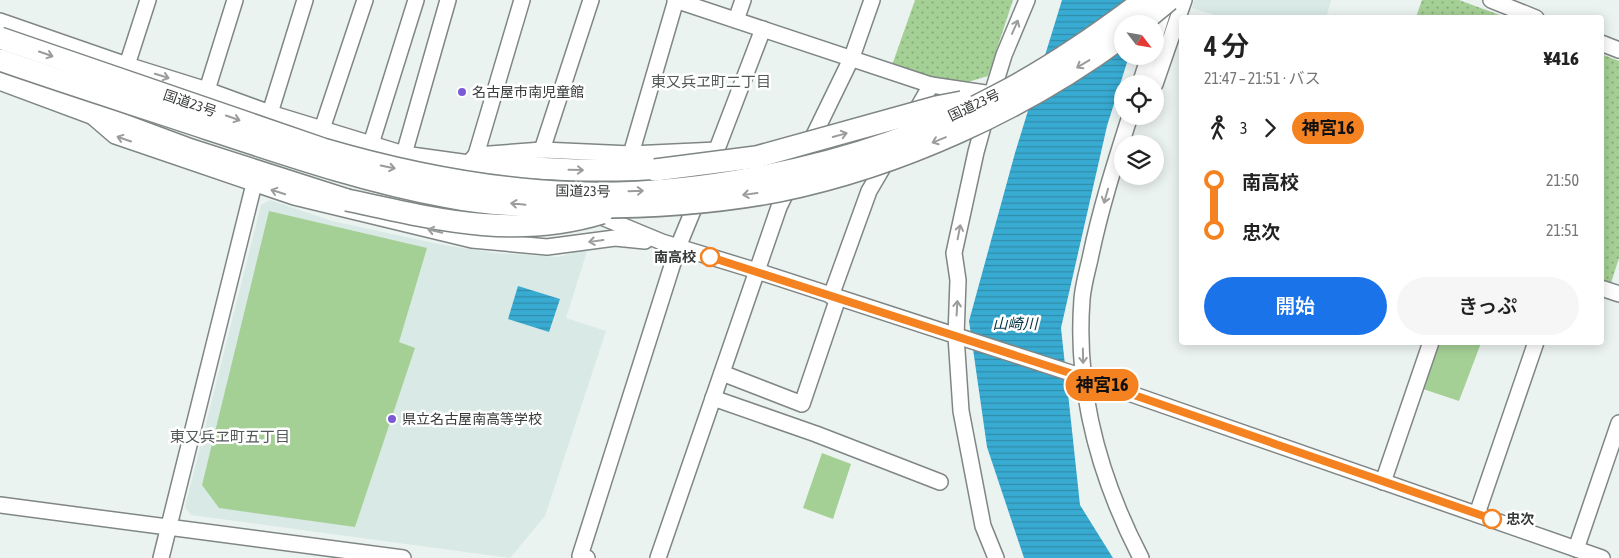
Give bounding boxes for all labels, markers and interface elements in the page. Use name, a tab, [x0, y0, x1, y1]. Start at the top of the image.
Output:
north arrow	[1114, 15, 1164, 65]
map controls	[1114, 15, 1164, 185]
one-way arrow	[1011, 20, 1021, 35]
text: 4 分	[1204, 30, 1249, 62]
text: ¥416	[1544, 47, 1579, 69]
one-way arrow	[38, 50, 53, 59]
one-way arrow	[1076, 60, 1090, 70]
text: 21:47 – 21:51 · バス	[1204, 69, 1320, 87]
one-way arrow	[154, 72, 170, 82]
district label: 東又兵ヱ町二丁目	[651, 73, 771, 90]
button: locate	[1114, 75, 1164, 125]
place label: 名古屋市南児童館	[472, 84, 584, 100]
street label: 国道23号	[161, 86, 219, 120]
marker: 名古屋市南児童館	[456, 86, 468, 98]
street label: 国道23号	[946, 86, 1002, 124]
one-way arrow	[224, 114, 240, 123]
icon: walk	[1204, 114, 1232, 142]
icon: forward	[1256, 114, 1284, 142]
text: 神宮16	[1302, 117, 1354, 138]
text: 3	[1240, 119, 1248, 137]
one-way arrow	[832, 130, 848, 139]
one-way arrow	[117, 134, 132, 143]
button: layers	[1114, 135, 1164, 185]
one-way arrow	[932, 136, 947, 146]
one-way arrow	[379, 163, 395, 172]
one-way arrow	[568, 165, 584, 175]
text: 南高校	[1242, 171, 1299, 193]
text: 21:50	[1546, 171, 1579, 189]
street label: 国道23号	[555, 183, 611, 199]
one-way arrow	[627, 186, 643, 196]
one-way arrow	[270, 187, 286, 196]
one-way arrow	[1100, 188, 1110, 204]
one-way arrow	[742, 190, 758, 200]
one-way arrow	[510, 199, 526, 209]
text: 忠次	[1242, 221, 1280, 243]
text: 21:51	[1546, 221, 1579, 239]
one-way arrow	[954, 224, 964, 240]
one-way arrow	[428, 226, 444, 236]
one-way arrow	[588, 236, 604, 246]
marker: 南高校	[700, 247, 720, 267]
place label: 南高校	[654, 249, 696, 265]
button: 開始	[1204, 277, 1387, 335]
button: きっぷ	[1397, 277, 1579, 335]
one-way arrow	[952, 300, 961, 316]
water label: 山崎川	[992, 315, 1039, 332]
one-way arrow	[1078, 348, 1087, 364]
line badge: 神宮16	[1067, 369, 1137, 401]
text: 神宮16	[1076, 374, 1128, 395]
place label: 県立名古屋南高等学校	[402, 411, 542, 427]
marker: 県立名古屋南高等学校	[386, 413, 398, 425]
district label: 東又兵ヱ町五丁目	[170, 428, 290, 445]
marker: 忠次	[1482, 509, 1502, 529]
place label: 忠次	[1506, 511, 1534, 527]

